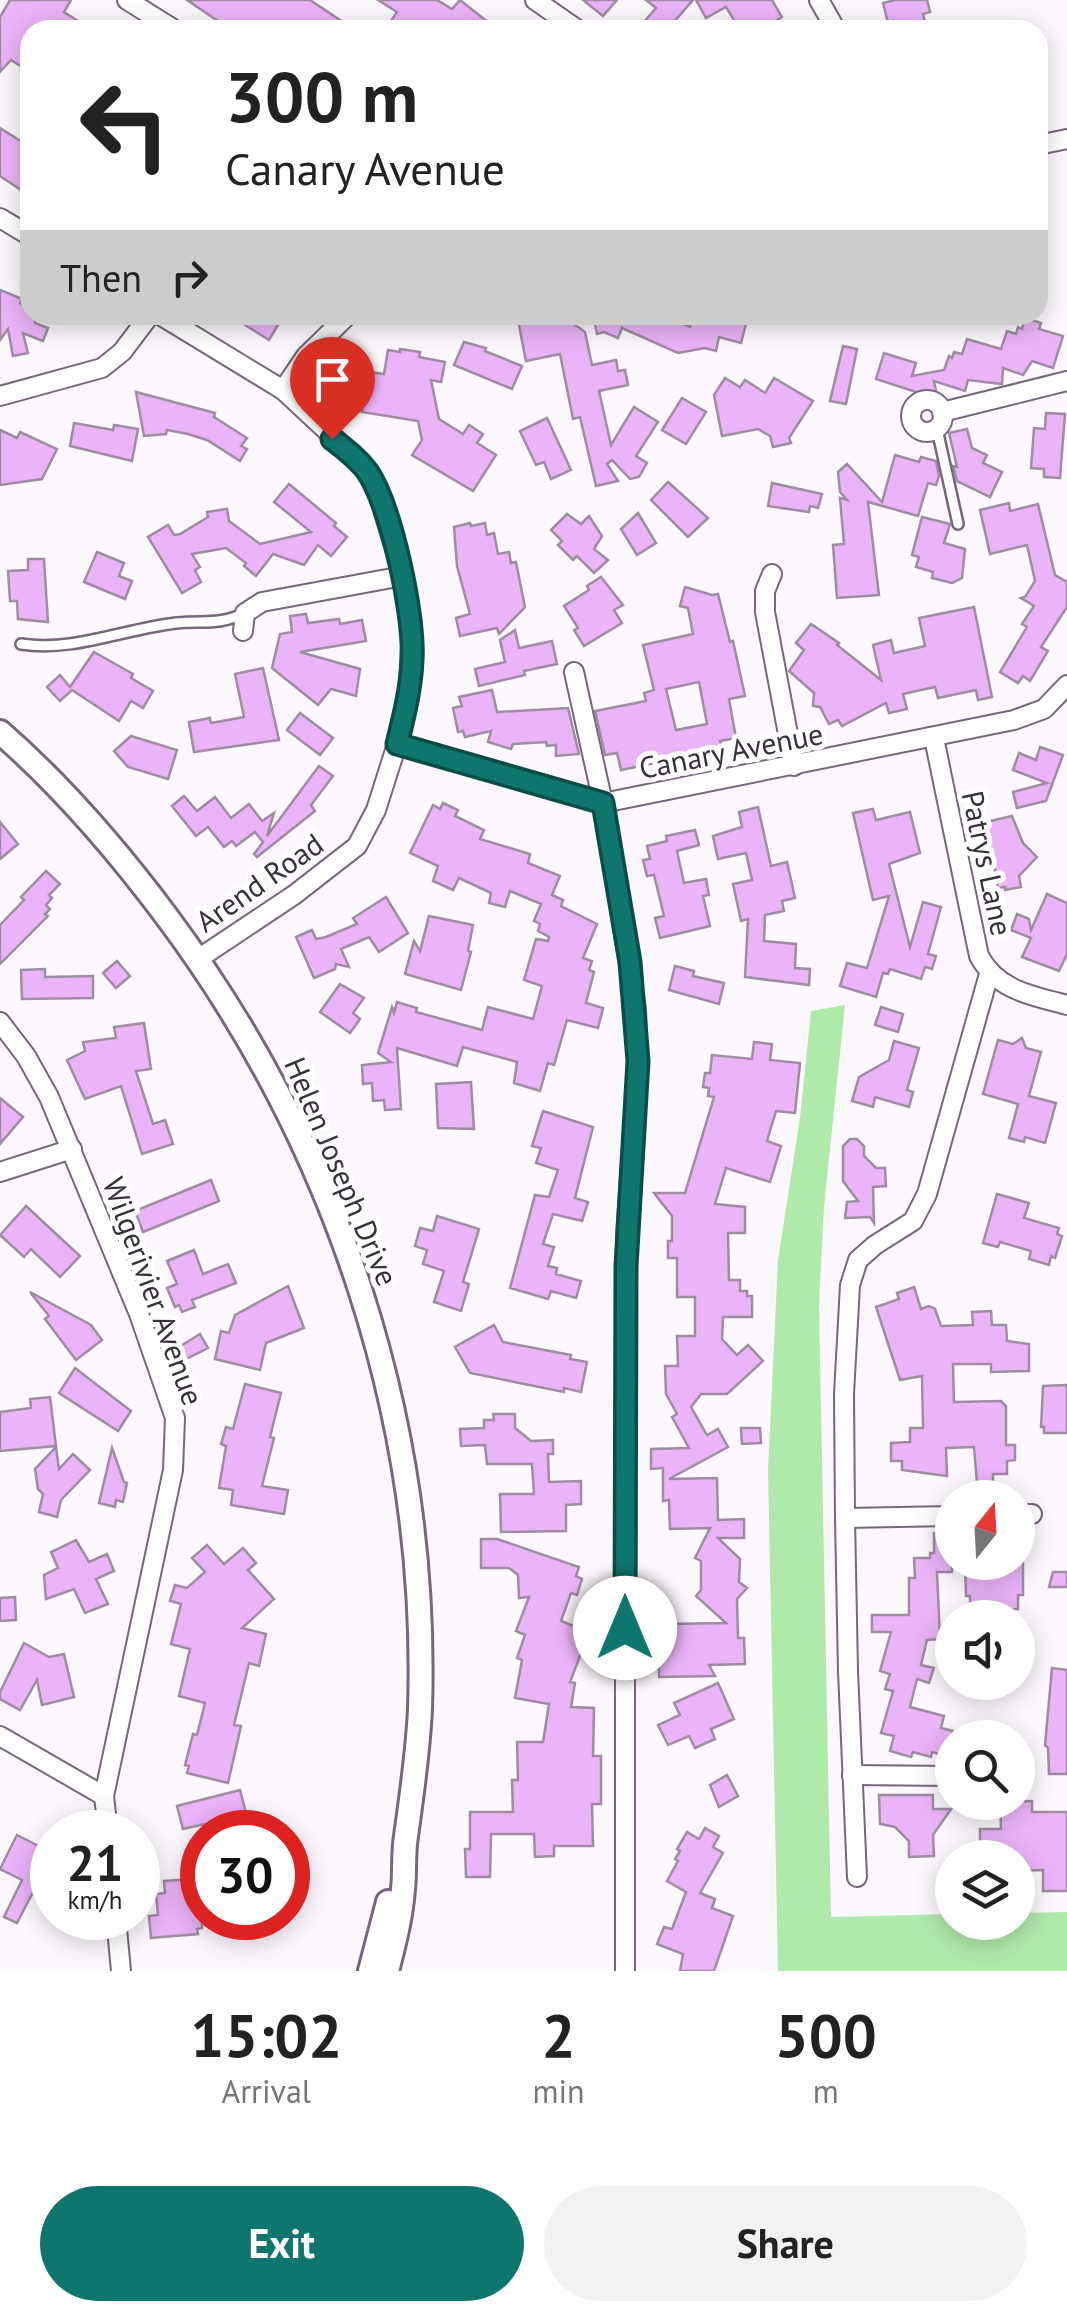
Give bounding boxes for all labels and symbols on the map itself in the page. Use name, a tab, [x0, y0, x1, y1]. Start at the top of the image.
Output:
pin	[290, 337, 375, 440]
street label: Canary Avenue	[636, 713, 826, 787]
street label: Patrys Lane	[954, 787, 1022, 939]
street label: Arend Road	[188, 824, 330, 940]
street label: Helen Joseph Drive	[276, 1051, 408, 1291]
street label: Wilgerivier Avenue	[95, 1172, 213, 1410]
north arrow	[935, 1480, 1035, 1580]
position arrow	[573, 1576, 677, 1680]
speed limit sign: 30	[180, 1810, 310, 1940]

